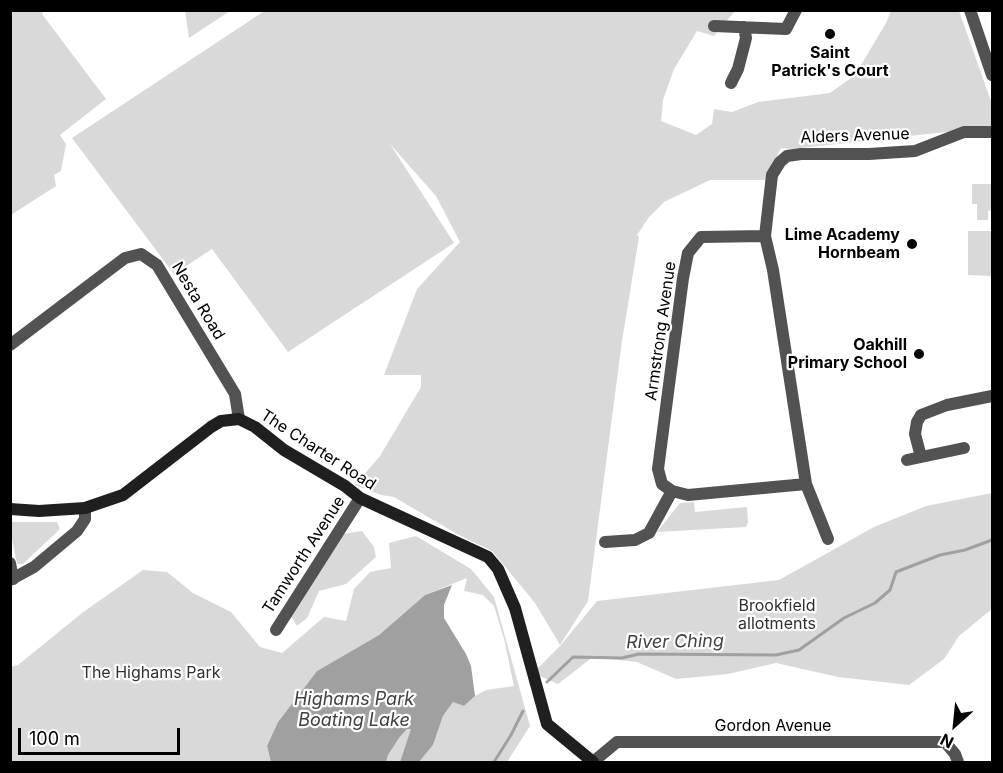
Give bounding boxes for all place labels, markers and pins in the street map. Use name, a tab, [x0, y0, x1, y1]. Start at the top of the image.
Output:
marker: Saint Patrick's Court	[823, 27, 837, 41]
place label: Saint Patrick's Court	[771, 43, 889, 81]
place label: Lime Academy Hornbeam	[785, 225, 900, 263]
marker: Lime Academy Hornbeam	[905, 237, 919, 251]
place label: Oakhill Primary School	[788, 335, 907, 373]
marker: Oakhill Primary School	[912, 347, 926, 361]

